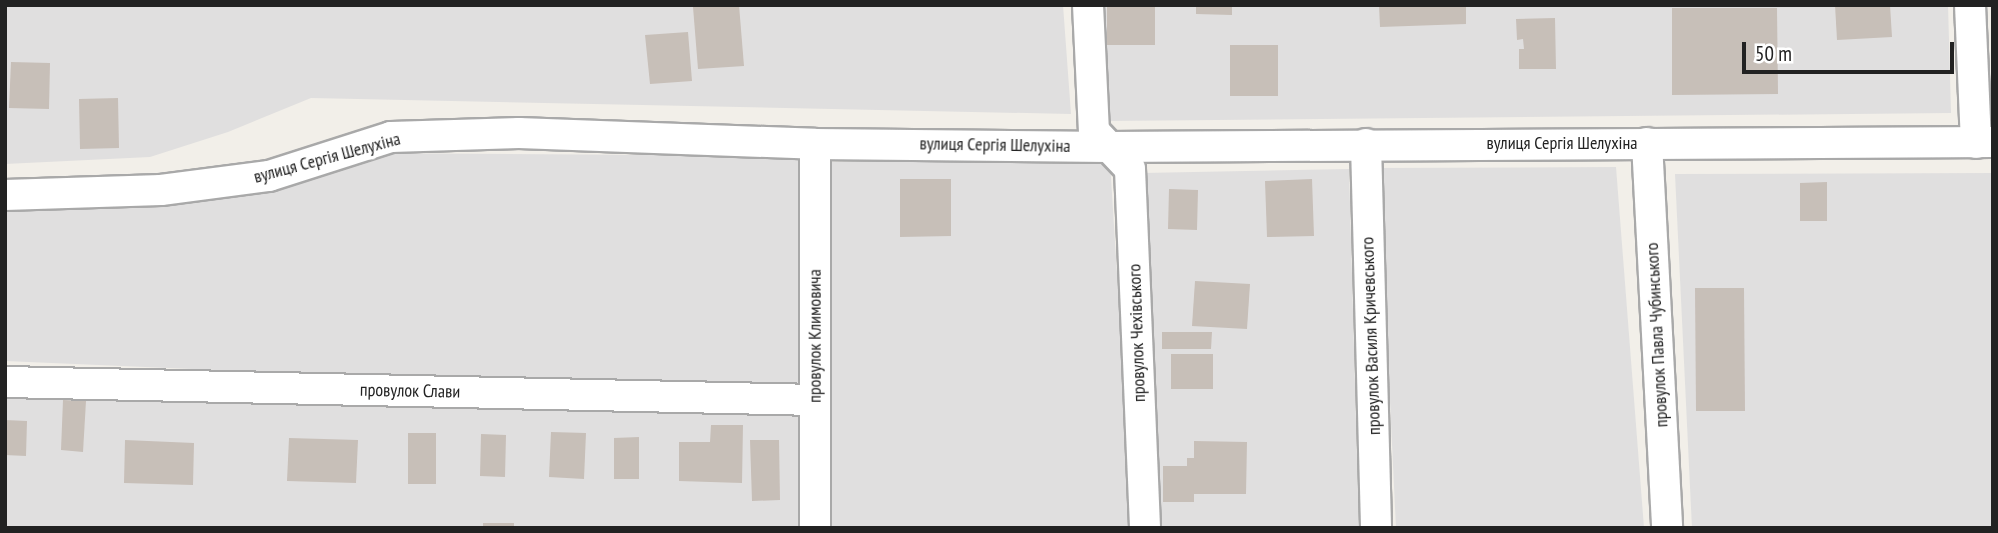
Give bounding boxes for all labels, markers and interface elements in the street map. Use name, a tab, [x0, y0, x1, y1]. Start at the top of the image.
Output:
scale bar	[1746, 28, 1958, 72]
text: 50 m	[1755, 40, 1792, 67]
street label: вулиця Сергія Шелухіна	[251, 128, 403, 188]
street label: вулиця Сергія Шелухіна	[1487, 132, 1637, 154]
street label: вулиця Сергія Шелухіна	[919, 133, 1071, 157]
street label: провулок Василя Кричевського	[1357, 237, 1385, 435]
street label: провулок Павла Чубинського	[1641, 242, 1673, 428]
street label: провулок Чехівського	[1124, 264, 1150, 402]
street label: провулок Климовича	[804, 269, 826, 403]
street label: провулок Слави	[360, 379, 460, 403]

